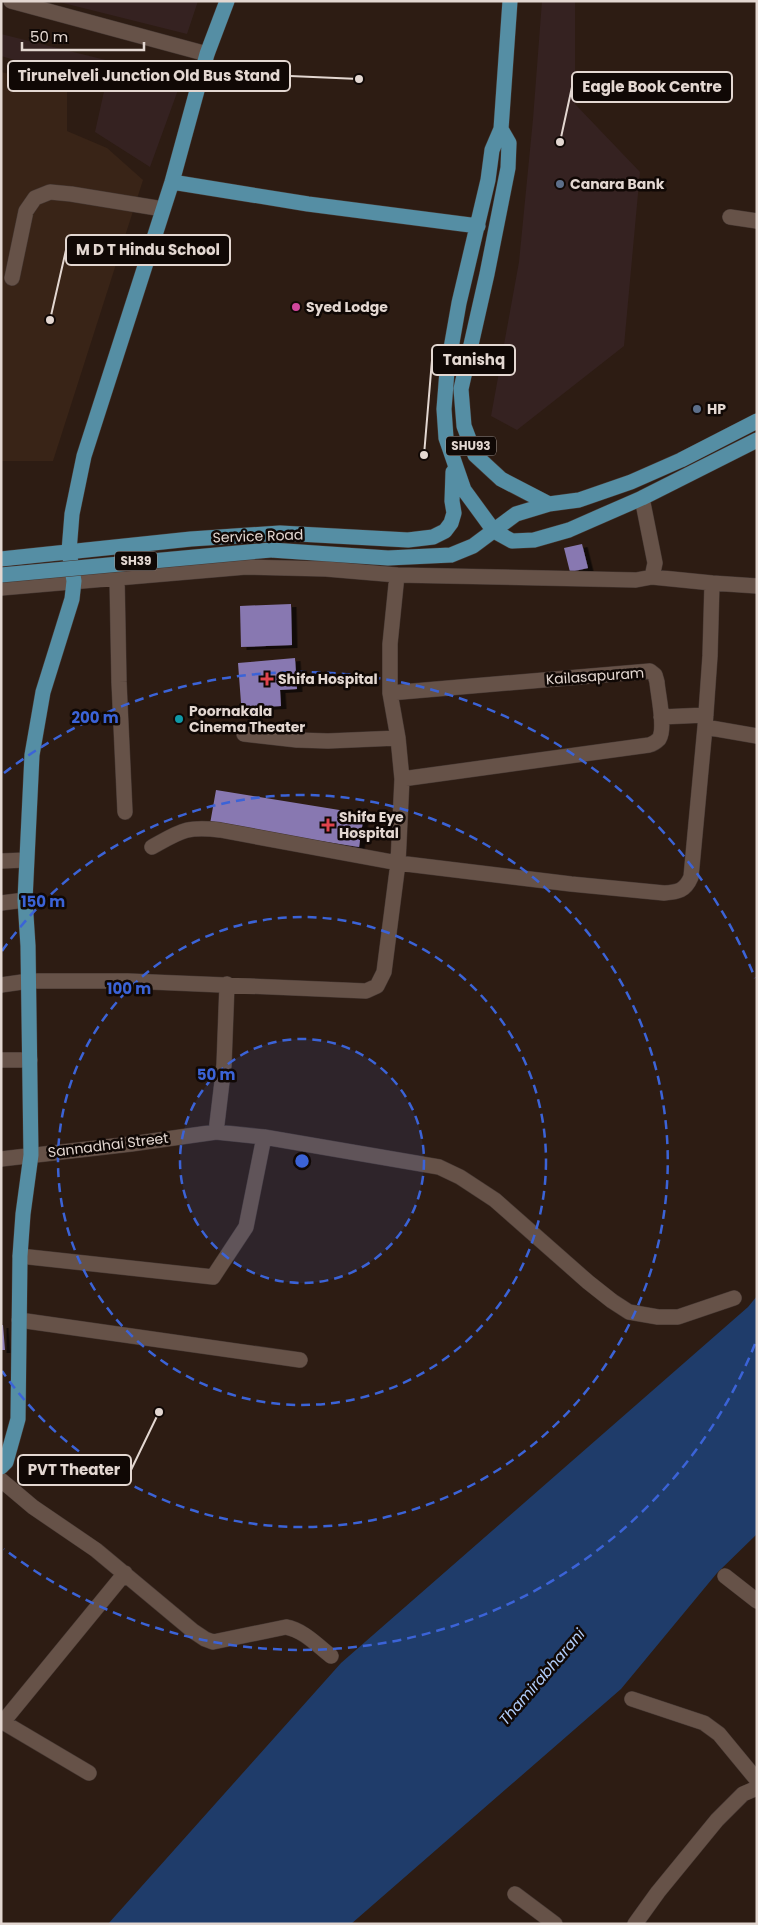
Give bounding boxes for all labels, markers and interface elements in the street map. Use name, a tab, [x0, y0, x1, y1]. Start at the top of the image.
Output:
scale bar	[22, 20, 145, 52]
text: 50 m	[30, 26, 68, 47]
callout: Tirunelveli Junction Old Bus Stand	[8, 61, 290, 91]
text: Tirunelveli Junction Old Bus Stand	[18, 65, 280, 86]
callout: Eagle Book Centre	[572, 72, 732, 102]
text: Eagle Book Centre	[582, 76, 722, 97]
place label: Canara Bank	[570, 174, 665, 194]
marker: Canara Bank	[554, 178, 566, 190]
callout: M D T Hindu School	[66, 235, 230, 265]
text: M D T Hindu School	[76, 239, 220, 260]
place label: Syed Lodge	[306, 297, 388, 317]
marker: Syed Lodge	[290, 301, 302, 313]
callout: Tanishq	[432, 345, 515, 375]
text: Tanishq	[443, 349, 505, 370]
place label: HP	[707, 399, 726, 419]
marker: HP	[691, 403, 703, 415]
road number: SHU93	[446, 436, 496, 456]
street label: Service Road	[212, 524, 304, 548]
road number: SH39	[115, 552, 157, 570]
street label: Kailasapuram	[545, 663, 645, 689]
place label: Shifa Hospital	[278, 669, 378, 689]
marker: Shifa Hospital	[260, 672, 274, 686]
place label: Poornakala Cinema Theater	[189, 701, 305, 737]
text: 200 m	[71, 707, 119, 728]
marker: Poornakala Cinema Theater	[173, 713, 185, 725]
place label: Shifa Eye Hospital	[339, 807, 404, 843]
marker: Shifa Eye Hospital	[321, 818, 335, 832]
text: 150 m	[21, 891, 65, 912]
text: 100 m	[107, 978, 151, 999]
text: 50 m	[197, 1064, 235, 1085]
street label: Sannadhai Street	[47, 1128, 169, 1162]
centre of rings	[293, 1152, 311, 1170]
callout: PVT Theater	[18, 1455, 131, 1485]
text: PVT Theater	[28, 1459, 121, 1480]
water label: Thamirabharani	[494, 1624, 590, 1729]

